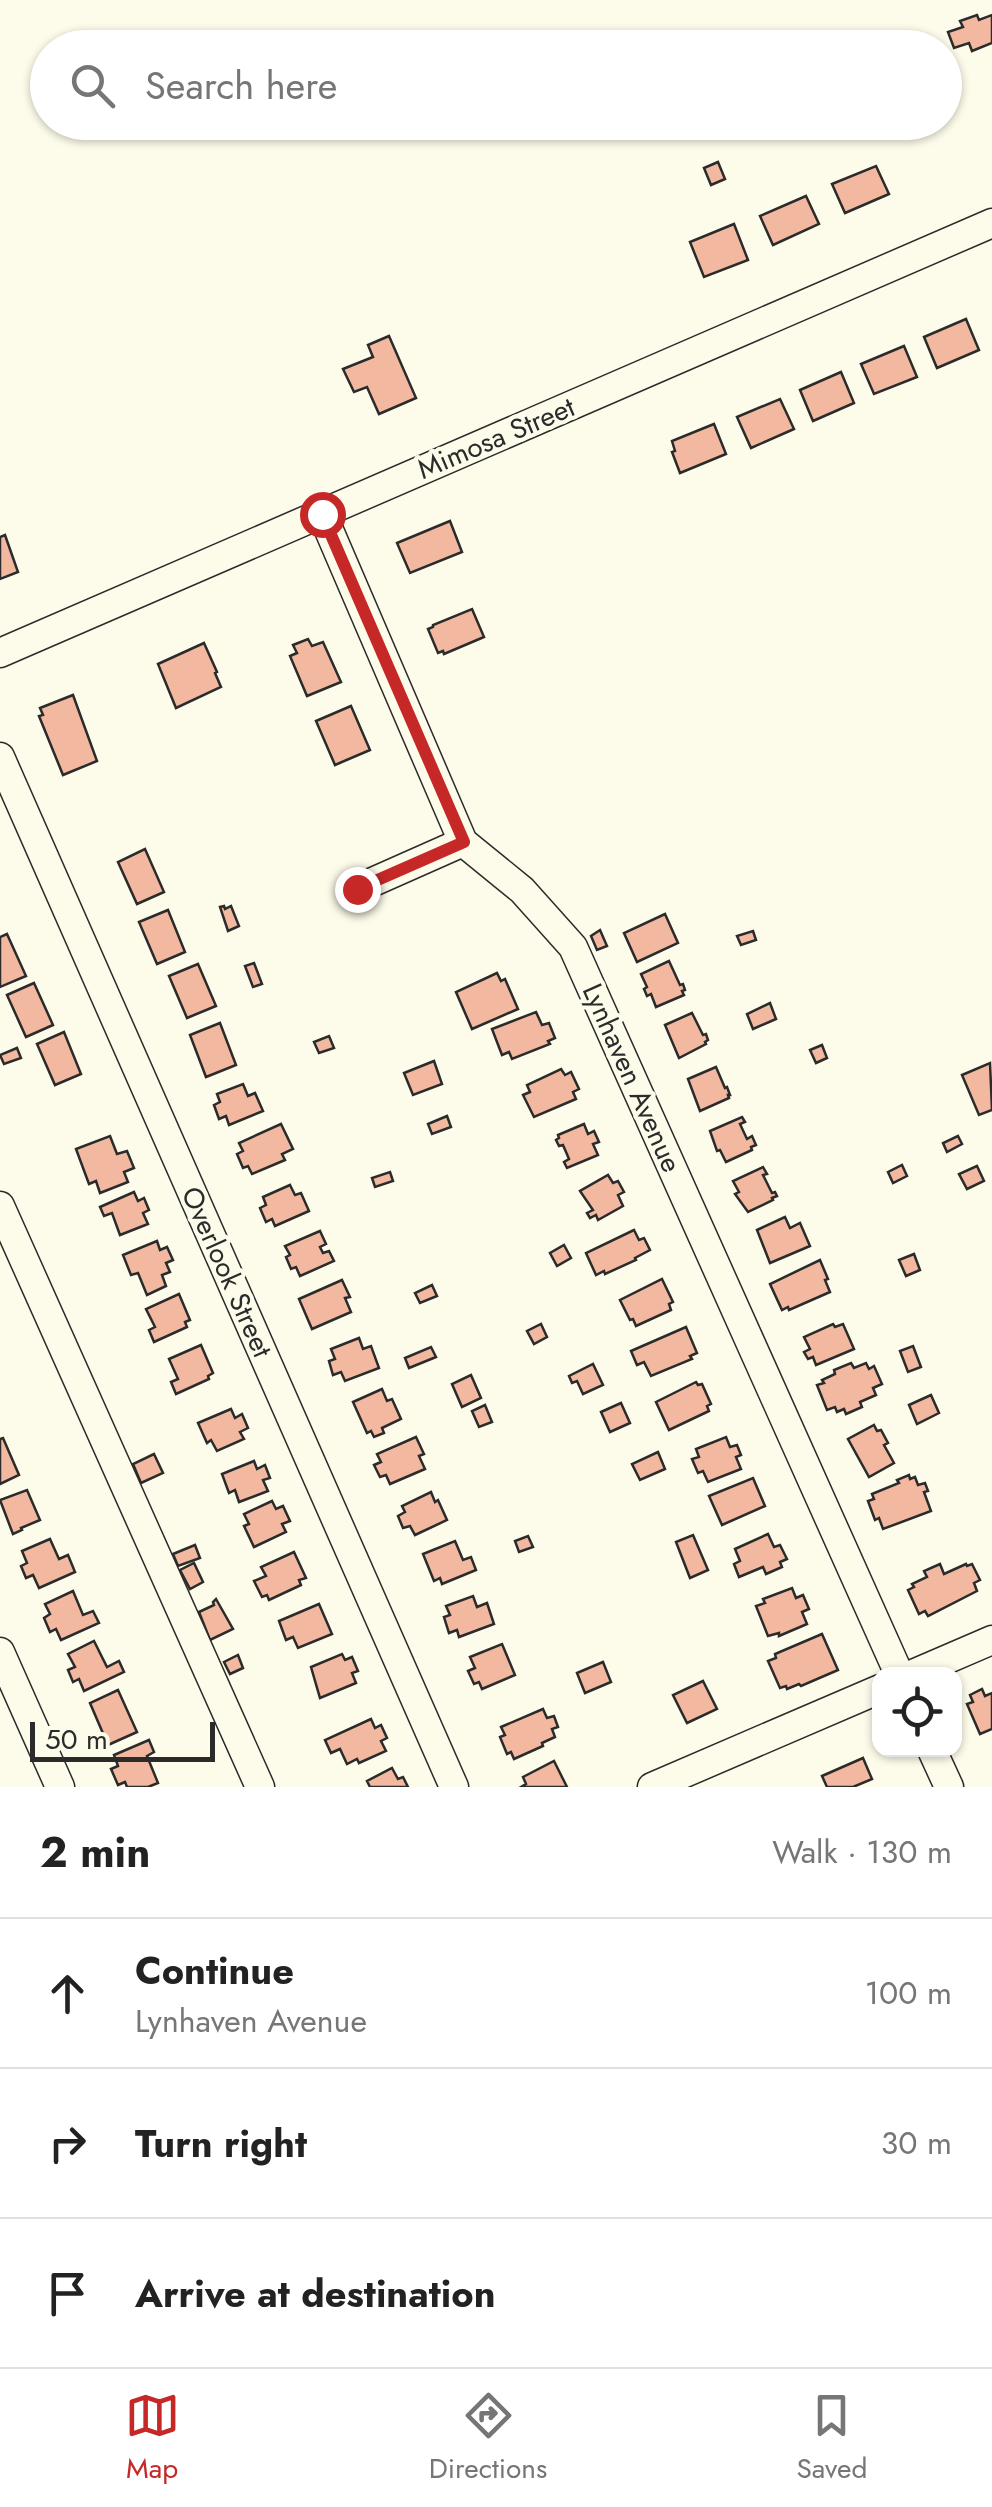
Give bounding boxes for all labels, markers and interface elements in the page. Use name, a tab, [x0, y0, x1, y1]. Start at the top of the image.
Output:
search box	[30, 30, 962, 140]
icon: search	[65, 58, 120, 113]
text: Search here	[145, 58, 337, 113]
street label: Mimosa Street	[411, 386, 581, 490]
route start	[300, 492, 346, 538]
route end	[335, 867, 381, 913]
street label: Lynhaven Avenue	[572, 977, 692, 1179]
street label: Overlook Street	[171, 1180, 283, 1364]
map controls	[872, 1667, 962, 1757]
button: locate	[872, 1667, 962, 1757]
scale bar	[30, 1717, 215, 1762]
text: 50 m	[45, 1719, 108, 1760]
text: 2 min	[40, 1822, 150, 1883]
text: Walk · 130 m	[772, 1829, 952, 1875]
text: Continue	[135, 1943, 294, 1998]
icon: ahead	[40, 1966, 95, 2021]
text: 100 m	[865, 1970, 952, 2016]
text: Lynhaven Avenue	[135, 1998, 367, 2044]
icon: right	[40, 2116, 95, 2171]
text: Turn right	[135, 2116, 307, 2171]
text: 30 m	[881, 2120, 952, 2166]
icon: arrive	[40, 2266, 95, 2321]
text: Arrive at destination	[135, 2266, 496, 2321]
tab: Map	[125, 2388, 180, 2489]
tab: Directions	[429, 2388, 547, 2489]
tab: Saved	[796, 2388, 867, 2489]

